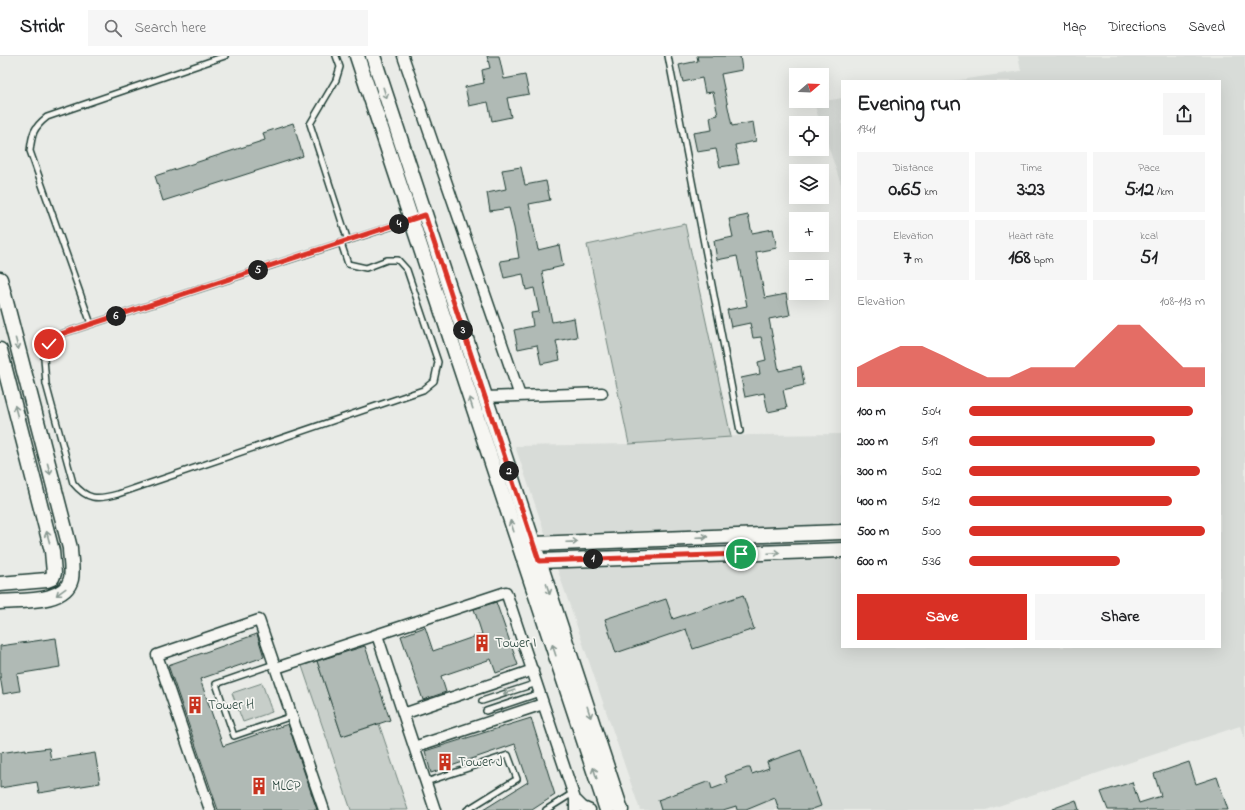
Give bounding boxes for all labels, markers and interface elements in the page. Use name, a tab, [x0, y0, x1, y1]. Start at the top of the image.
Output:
search box	[88, 10, 368, 46]
text: Stridr	[20, 14, 64, 41]
icon: search	[102, 17, 124, 39]
text: Search here	[134, 17, 206, 39]
text: Map	[1063, 17, 1086, 38]
text: Directions	[1108, 17, 1166, 38]
text: Saved	[1188, 17, 1225, 38]
north arrow	[789, 68, 829, 108]
map controls	[789, 68, 829, 300]
one-way arrow	[382, 86, 389, 99]
text: Evening run	[857, 89, 961, 121]
button: share	[1163, 93, 1205, 135]
button: locate	[789, 116, 829, 156]
text: 19:41	[857, 120, 876, 139]
text: Distance	[893, 160, 933, 176]
text: Time	[1020, 160, 1042, 176]
text: Pace	[1138, 160, 1160, 176]
button: layers	[789, 164, 829, 204]
text: 0.65	[888, 176, 921, 205]
text: 3:23	[1017, 176, 1045, 205]
text: 5:12	[1125, 176, 1154, 205]
text: km	[921, 184, 938, 200]
text: /km	[1154, 184, 1173, 200]
button: +	[789, 212, 829, 252]
pin: 4	[389, 214, 409, 234]
text: 4	[397, 216, 401, 232]
text: Elevation	[893, 228, 933, 244]
text: Heart rate	[1008, 228, 1054, 244]
text: kcal	[1140, 228, 1158, 244]
text: 7	[903, 244, 911, 273]
text: 168	[1008, 244, 1031, 273]
text: 51	[1140, 244, 1158, 273]
text: m	[911, 252, 923, 268]
text: bpm	[1031, 252, 1054, 268]
pin: 5	[248, 260, 268, 280]
button: −	[789, 260, 829, 300]
text: 5	[255, 262, 261, 278]
text: Elevation	[857, 292, 905, 311]
text: 108–113 m	[1160, 292, 1205, 311]
pin: 6	[106, 306, 126, 326]
text: 6	[114, 308, 118, 324]
pin: 3	[453, 320, 473, 340]
text: 3	[461, 322, 465, 338]
pin	[32, 327, 66, 361]
icon: check	[38, 333, 60, 355]
one-way arrow	[14, 337, 21, 350]
one-way arrow	[467, 397, 475, 409]
text: 100 m	[857, 402, 886, 421]
text: 5:04	[921, 402, 941, 421]
one-way arrow	[12, 405, 19, 418]
text: 200 m	[857, 432, 888, 451]
text: 5:19	[921, 432, 938, 451]
pin: 2	[499, 461, 519, 481]
text: 300 m	[857, 462, 887, 481]
text: 5:02	[921, 462, 942, 481]
one-way arrow	[46, 463, 54, 476]
text: 2	[506, 463, 512, 479]
text: 400 m	[857, 492, 887, 511]
text: 5:12	[921, 492, 940, 511]
one-way arrow	[508, 521, 516, 533]
text: 500 m	[857, 522, 889, 541]
text: 5:00	[921, 522, 941, 541]
one-way arrow	[44, 530, 52, 543]
one-way arrow	[695, 534, 708, 541]
pin	[724, 537, 758, 571]
one-way arrow	[565, 538, 578, 546]
icon: arrive	[730, 543, 752, 565]
pin: 1	[583, 549, 603, 569]
one-way arrow	[767, 549, 780, 556]
text: 1	[591, 551, 595, 567]
text: 600 m	[857, 552, 887, 571]
text: 5:36	[921, 552, 941, 571]
one-way arrow	[545, 582, 552, 595]
one-way arrow	[55, 588, 66, 596]
button: Save	[857, 594, 1027, 640]
button: Share	[1035, 594, 1205, 640]
building icon: Tower I	[472, 633, 492, 653]
place label: Tower I	[495, 633, 536, 654]
one-way arrow	[549, 644, 557, 656]
one-way arrow	[503, 689, 516, 696]
building icon: Tower H	[185, 695, 205, 715]
place label: Tower H	[208, 695, 254, 716]
one-way arrow	[585, 706, 593, 718]
building icon: Tower J	[435, 752, 455, 772]
place label: Tower J	[458, 752, 503, 773]
one-way arrow	[590, 767, 598, 779]
building icon: MLCP	[249, 776, 269, 796]
place label: MLCP	[272, 776, 301, 797]

